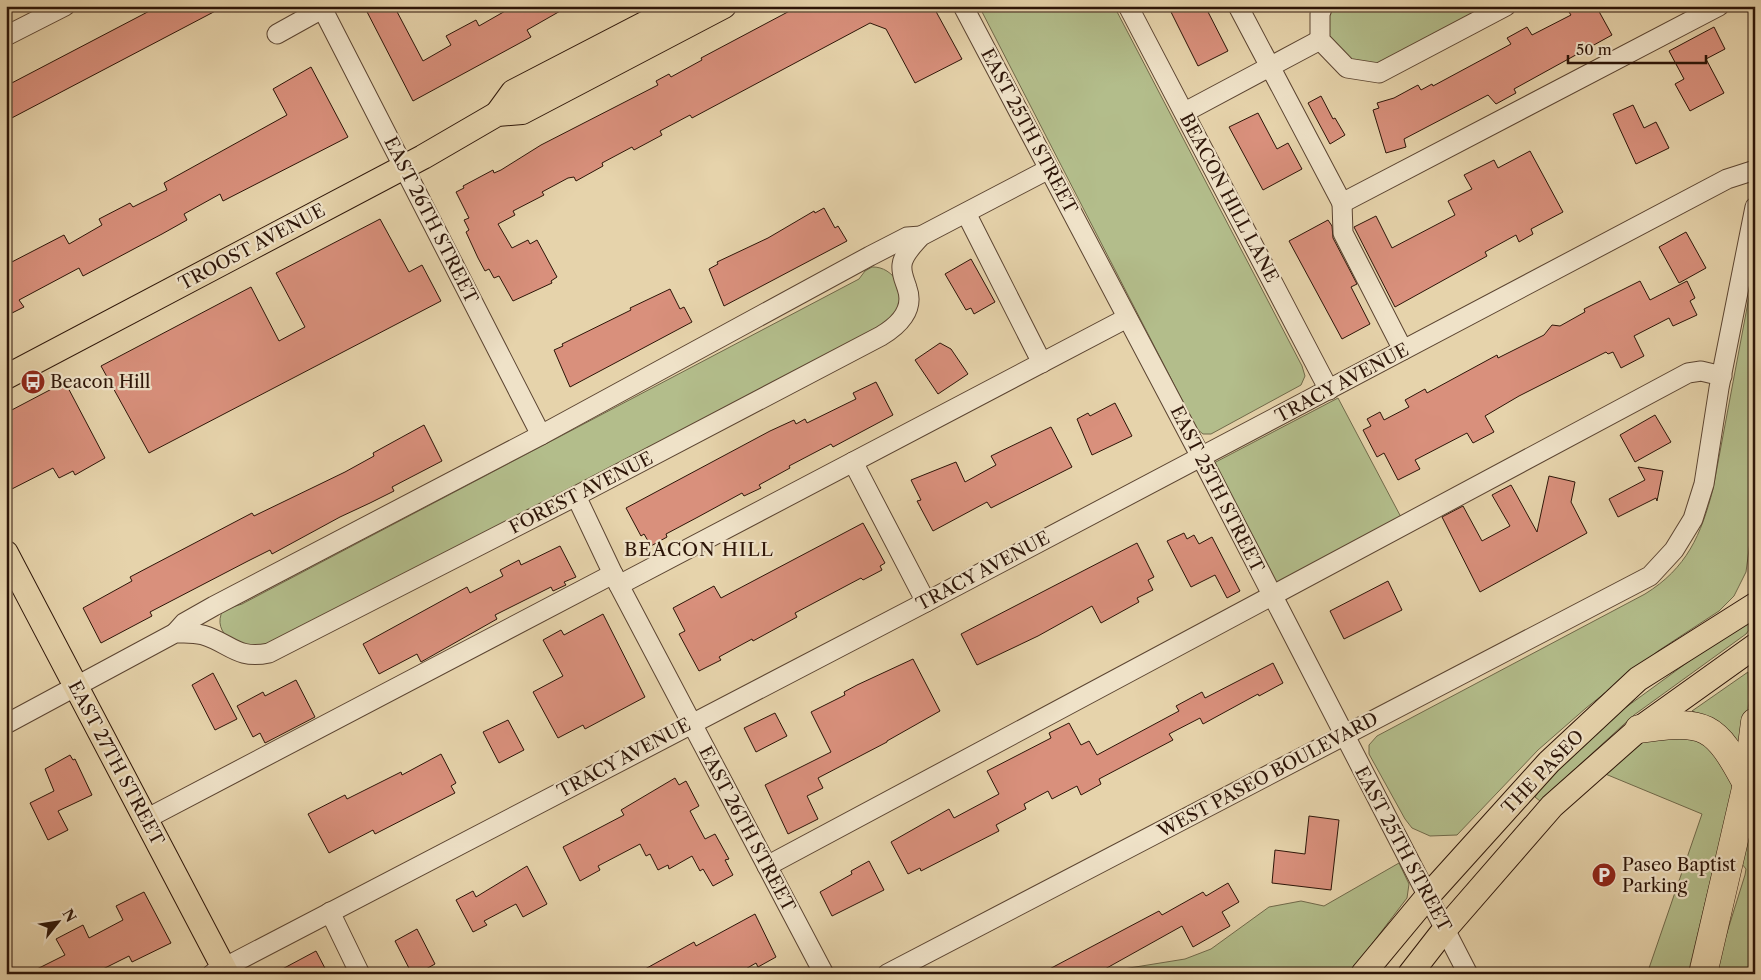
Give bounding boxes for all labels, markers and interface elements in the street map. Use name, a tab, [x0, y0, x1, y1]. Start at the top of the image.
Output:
scale bar	[1568, 32, 1706, 64]
text: 50 m	[1576, 40, 1612, 59]
street label: EAST 25TH STREET	[976, 45, 1082, 218]
street label: BEACON HILL LANE	[1175, 110, 1283, 286]
street label: EAST 26TH STREET	[379, 133, 483, 308]
street label: TROOST AVENUE	[175, 199, 329, 295]
street label: TRACY AVENUE	[1272, 339, 1412, 427]
bus stop icon: Beacon Hill	[20, 369, 46, 395]
place label: Beacon Hill	[50, 371, 150, 393]
street label: EAST 25TH STREET	[1165, 402, 1269, 576]
street label: FOREST AVENUE	[505, 447, 657, 539]
street label: TRACY AVENUE	[913, 527, 1053, 615]
district label: BEACON HILL	[624, 538, 774, 561]
street label: EAST 27TH STREET	[63, 677, 169, 849]
street label: WEST PASEO BOULEVARD	[1153, 708, 1382, 843]
street label: TRACY AVENUE	[554, 714, 694, 802]
street label: THE PASEO	[1497, 725, 1589, 819]
street label: EAST 26TH STREET	[694, 743, 800, 916]
street label: EAST 25TH STREET	[1350, 763, 1456, 936]
place label: Paseo Baptist Parking	[1622, 854, 1737, 897]
parking icon: Paseo Baptist Parking	[1591, 862, 1617, 888]
north arrow	[32, 898, 82, 948]
text: N	[58, 906, 80, 925]

